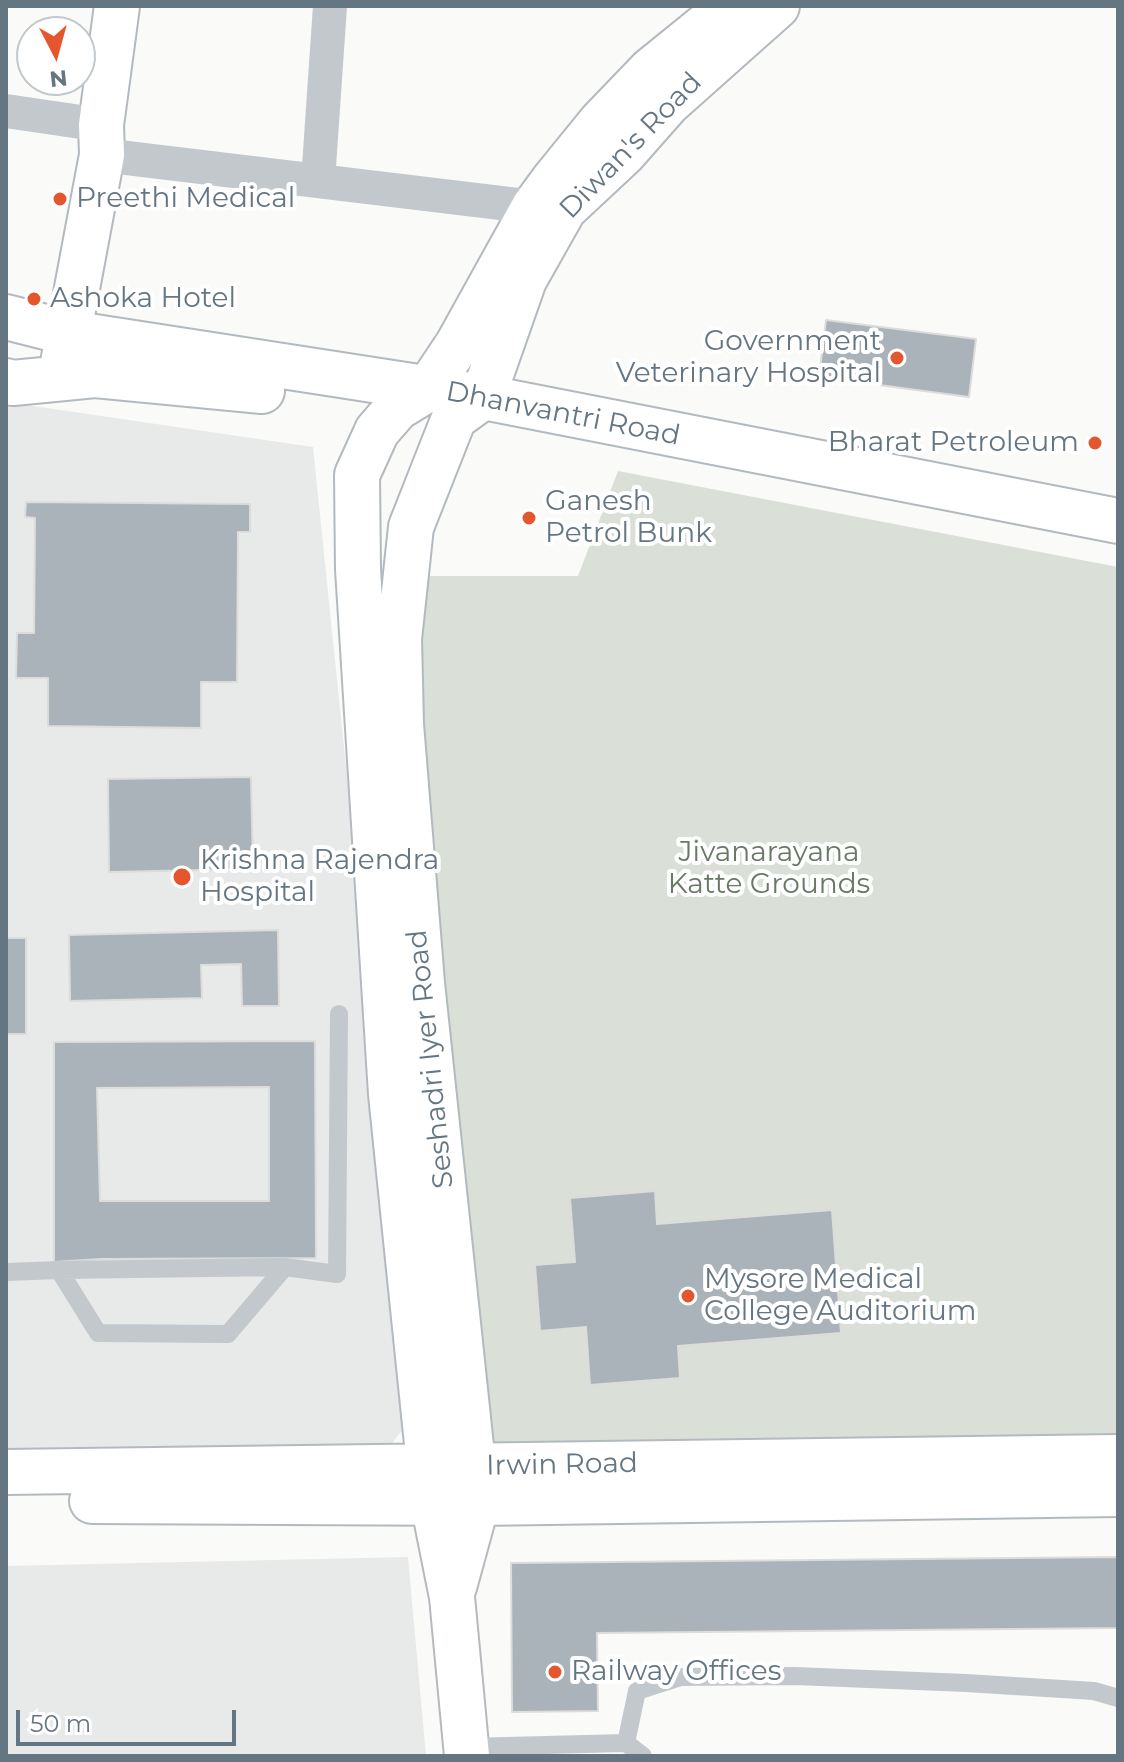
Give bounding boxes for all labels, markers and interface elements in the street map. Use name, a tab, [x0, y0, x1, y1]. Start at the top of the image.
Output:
north arrow	[16, 16, 96, 96]
text: N	[48, 64, 69, 93]
street label: Diwan's Road	[553, 66, 709, 226]
place label: Preethi Medical	[76, 182, 295, 216]
marker: Preethi Medical	[51, 190, 69, 208]
place label: Ashoka Hotel	[50, 282, 236, 316]
marker: Ashoka Hotel	[25, 290, 43, 308]
place label: Government Veterinary Hospital	[616, 325, 881, 391]
marker: Government Veterinary Hospital	[888, 349, 906, 367]
street label: Dhanvantri Road	[443, 375, 683, 453]
place label: Bharat Petroleum	[828, 426, 1079, 460]
marker: Bharat Petroleum	[1086, 434, 1104, 452]
place label: Ganesh Petrol Bunk	[545, 485, 712, 551]
marker: Ganesh Petrol Bunk	[520, 509, 538, 527]
park label: Jivanarayana Katte Grounds	[668, 836, 870, 902]
place label: Krishna Rajendra Hospital	[200, 844, 439, 910]
marker: Krishna Rajendra Hospital	[171, 866, 193, 888]
street label: Seshadri Iyer Road	[401, 928, 461, 1190]
place label: Mysore Medical College Auditorium	[704, 1263, 977, 1329]
marker: Mysore Medical College Auditorium	[679, 1287, 697, 1305]
street label: Irwin Road	[486, 1447, 638, 1483]
place label: Railway Offices	[571, 1655, 781, 1689]
marker: Railway Offices	[546, 1663, 564, 1681]
scale bar	[20, 1694, 240, 1744]
text: 50 m	[30, 1709, 91, 1738]

